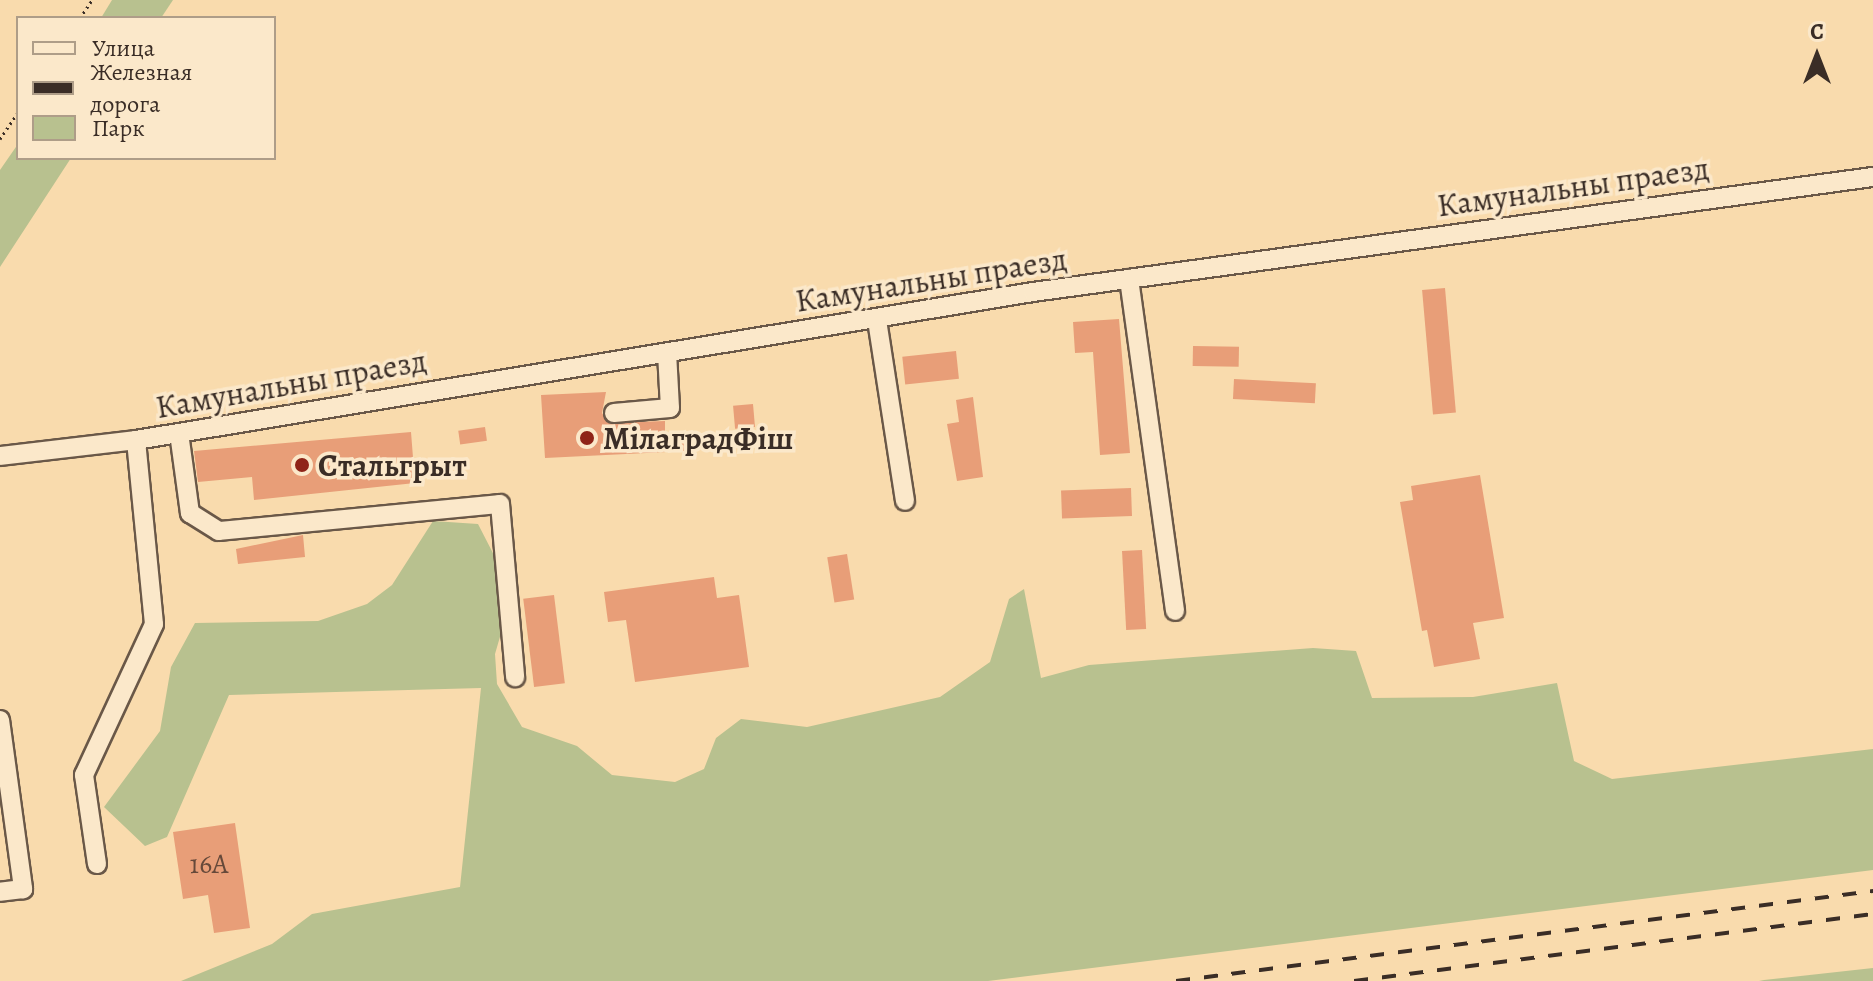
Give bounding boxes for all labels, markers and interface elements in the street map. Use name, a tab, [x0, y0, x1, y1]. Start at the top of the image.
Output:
legend	[16, 16, 276, 160]
north arrow	[1777, 16, 1857, 96]
text: С	[1810, 17, 1824, 47]
text: Улица	[92, 32, 155, 64]
text: Железная дорога	[90, 56, 192, 120]
text: Парк	[92, 112, 145, 144]
street label: Камунальны праезд	[1435, 149, 1711, 225]
street label: Камунальны праезд	[793, 240, 1069, 320]
street label: Камунальны праезд	[153, 341, 429, 427]
place label: МілаградФіш	[603, 419, 793, 457]
marker: МілаградФіш	[578, 429, 596, 447]
place label: Стальгрыт	[318, 446, 467, 484]
marker: Стальгрыт	[293, 456, 311, 474]
house number: 16А	[190, 847, 228, 881]

